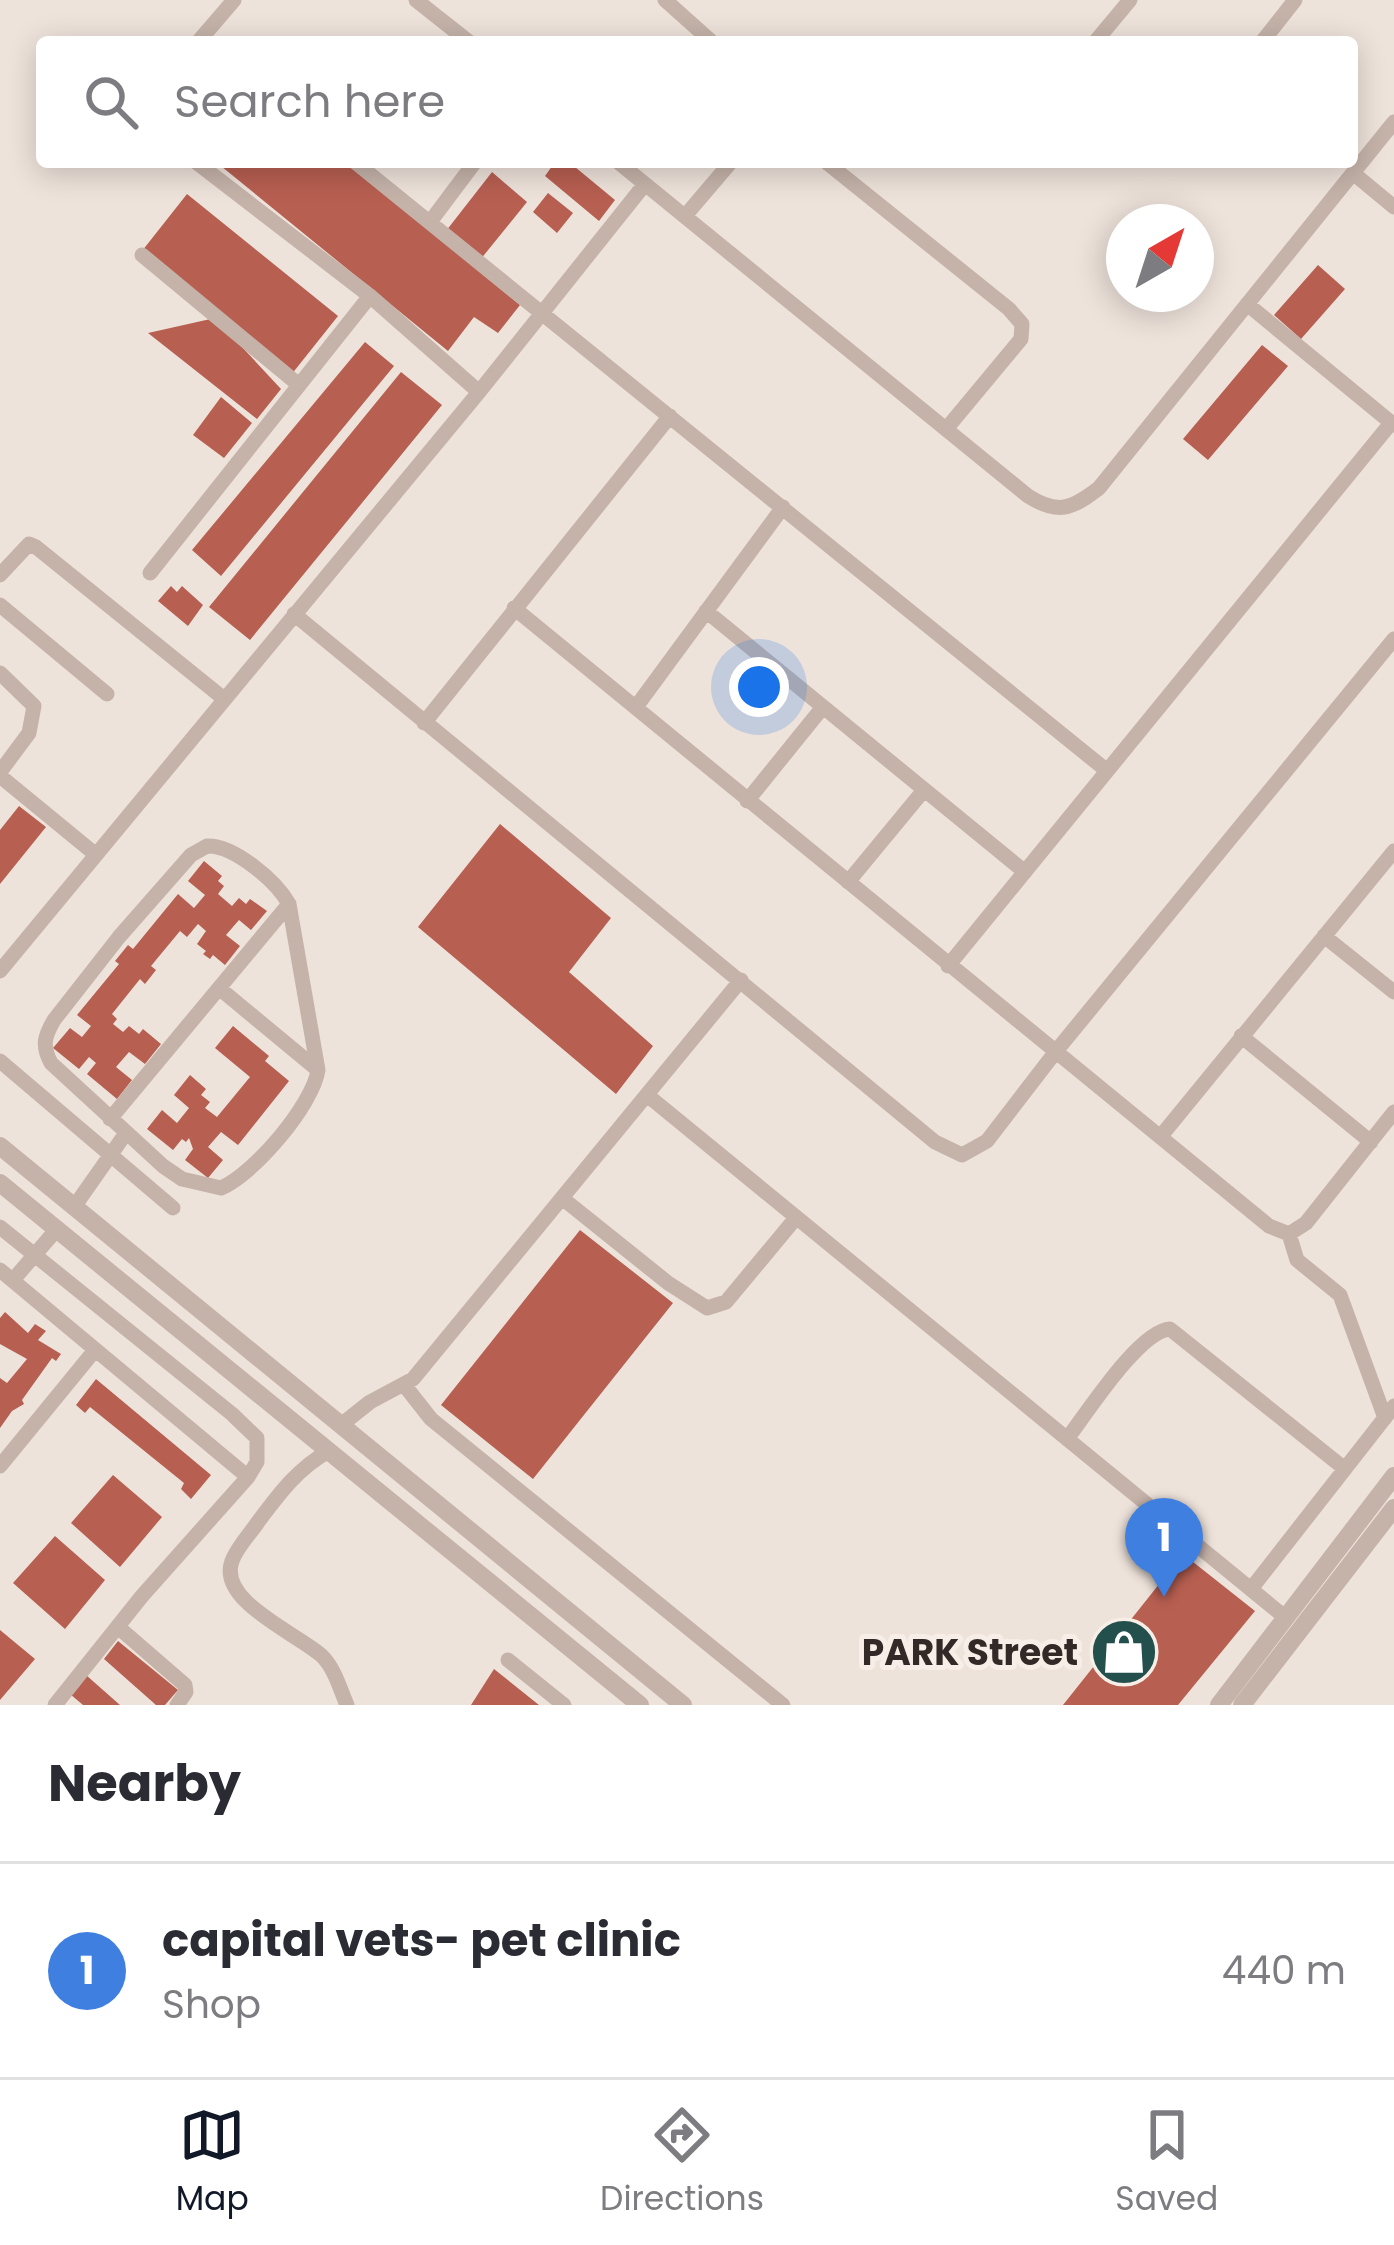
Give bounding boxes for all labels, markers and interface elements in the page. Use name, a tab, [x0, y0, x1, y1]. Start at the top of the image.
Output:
search box	[36, 36, 1358, 168]
icon: search	[78, 69, 144, 135]
text: Search here	[174, 70, 445, 133]
north arrow	[1106, 204, 1214, 312]
your location	[729, 657, 789, 717]
pin: 1	[1125, 1498, 1203, 1597]
shop icon: PARK Street	[1089, 1617, 1159, 1687]
place label: PARK Street	[862, 1627, 1078, 1678]
text: Nearby	[48, 1747, 241, 1819]
text: capital vets- pet clinic	[162, 1909, 681, 1972]
text: 1	[80, 1943, 94, 1998]
text: 440 m	[1222, 1943, 1346, 1998]
text: Shop	[162, 1977, 261, 2032]
tab: Map	[176, 2102, 249, 2224]
tab: Directions	[600, 2102, 764, 2224]
tab: Saved	[1115, 2102, 1218, 2224]

